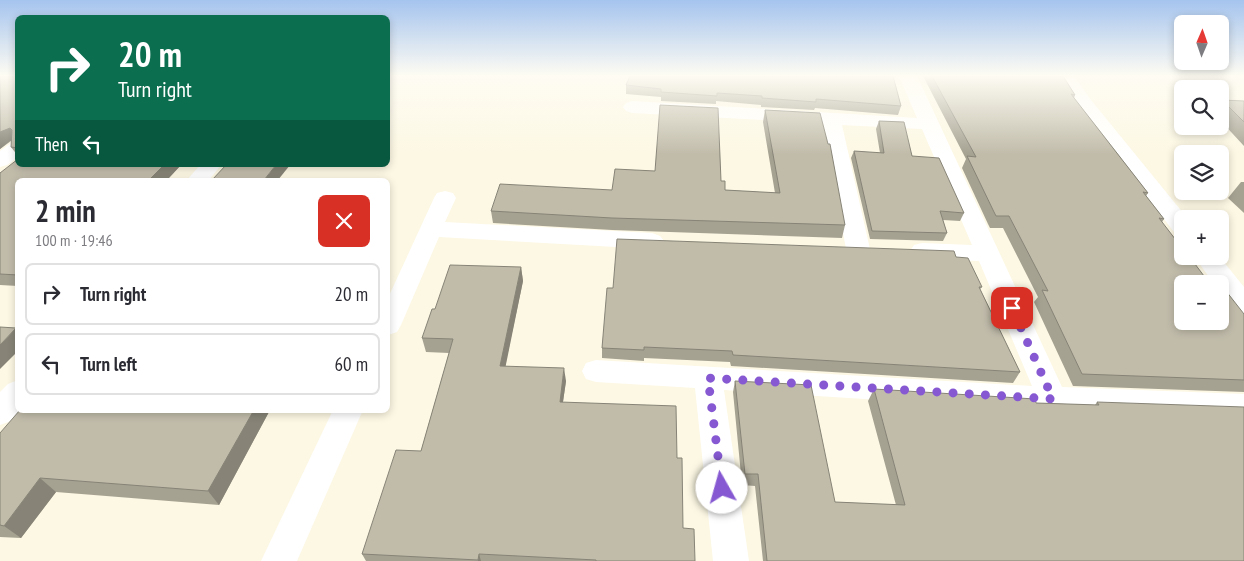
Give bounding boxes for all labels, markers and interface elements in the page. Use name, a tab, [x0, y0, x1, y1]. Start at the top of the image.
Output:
north arrow	[1174, 15, 1229, 70]
map controls	[1174, 15, 1229, 330]
text: 20 m	[118, 31, 182, 77]
icon: right	[35, 35, 100, 100]
text: Turn right	[118, 75, 192, 103]
button: search	[1174, 80, 1229, 135]
icon: left	[78, 130, 106, 158]
text: Then	[35, 132, 68, 156]
button: layers	[1174, 145, 1229, 200]
text: 2 min	[35, 191, 96, 230]
button: close	[318, 195, 370, 247]
button: +	[1174, 210, 1229, 265]
text: 100 m · 19:46	[35, 230, 113, 250]
button: −	[1174, 275, 1229, 330]
icon: right	[37, 280, 65, 308]
text: Turn right	[80, 282, 146, 306]
text: 20 m	[335, 282, 368, 306]
pin	[991, 287, 1033, 329]
icon: arrive	[998, 294, 1026, 322]
icon: left	[37, 350, 65, 378]
text: Turn left	[80, 352, 137, 376]
text: 60 m	[335, 352, 368, 376]
position arrow	[695, 461, 747, 513]

